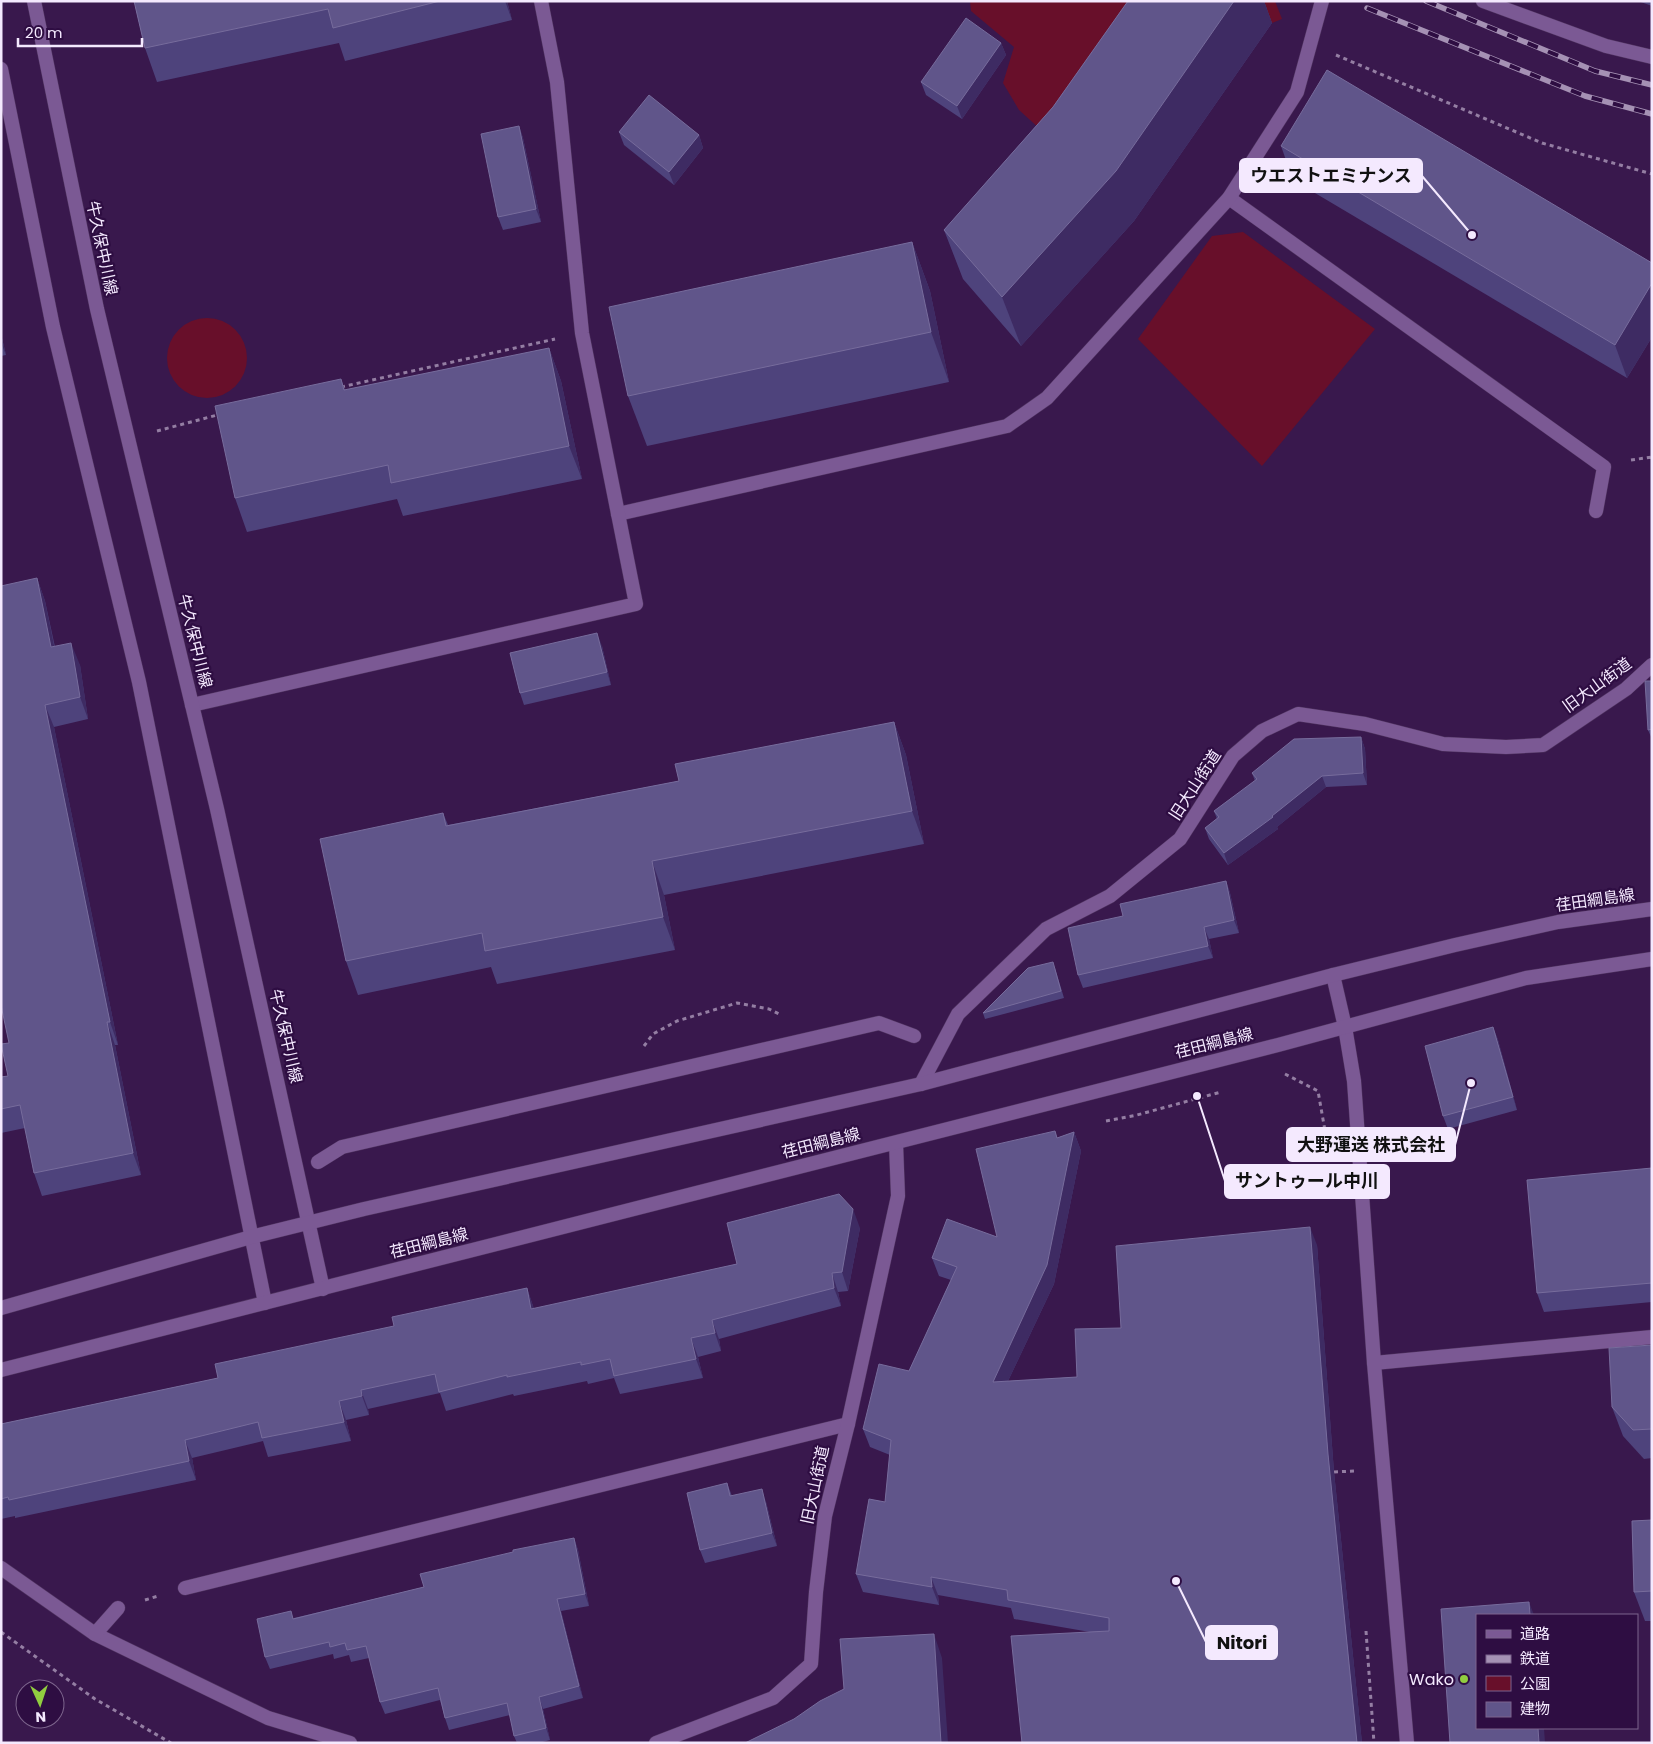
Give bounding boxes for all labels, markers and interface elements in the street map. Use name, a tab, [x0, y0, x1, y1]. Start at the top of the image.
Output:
scale bar	[18, 15, 141, 47]
text: 20 m	[25, 22, 63, 43]
callout: ウエストエミナンス	[1240, 159, 1422, 192]
text: ウエストエミナンス	[1250, 163, 1412, 188]
street label: 牛久保中川線	[81, 199, 123, 297]
street label: 牛久保中川線	[172, 592, 218, 690]
street label: 旧大山街道	[1558, 652, 1636, 718]
street label: 旧大山街道	[1164, 745, 1226, 825]
street label: 荏田綱島線	[1554, 883, 1636, 917]
street label: 牛久保中川線	[264, 987, 308, 1085]
street label: 荏田綱島線	[1172, 1022, 1256, 1064]
street label: 荏田綱島線	[779, 1122, 863, 1164]
callout: 大野運送 株式会社	[1287, 1128, 1455, 1161]
text: 大野運送 株式会社	[1297, 1132, 1445, 1157]
callout: サントゥール中川	[1225, 1165, 1389, 1198]
text: サントゥール中川	[1235, 1168, 1379, 1193]
street label: 荏田綱島線	[387, 1222, 471, 1264]
street label: 旧大山街道	[795, 1443, 835, 1527]
legend	[1476, 1614, 1638, 1729]
text: 道路	[1520, 1623, 1550, 1644]
callout: Nitori	[1206, 1626, 1277, 1659]
text: Nitori	[1217, 1630, 1267, 1655]
text: 鉄道	[1520, 1648, 1550, 1669]
place label: Wako	[1409, 1668, 1454, 1691]
marker: Wako	[1458, 1673, 1470, 1685]
text: 公園	[1520, 1673, 1550, 1694]
north arrow	[15, 1679, 65, 1729]
text: 建物	[1520, 1698, 1550, 1719]
text: N	[35, 1707, 46, 1727]

